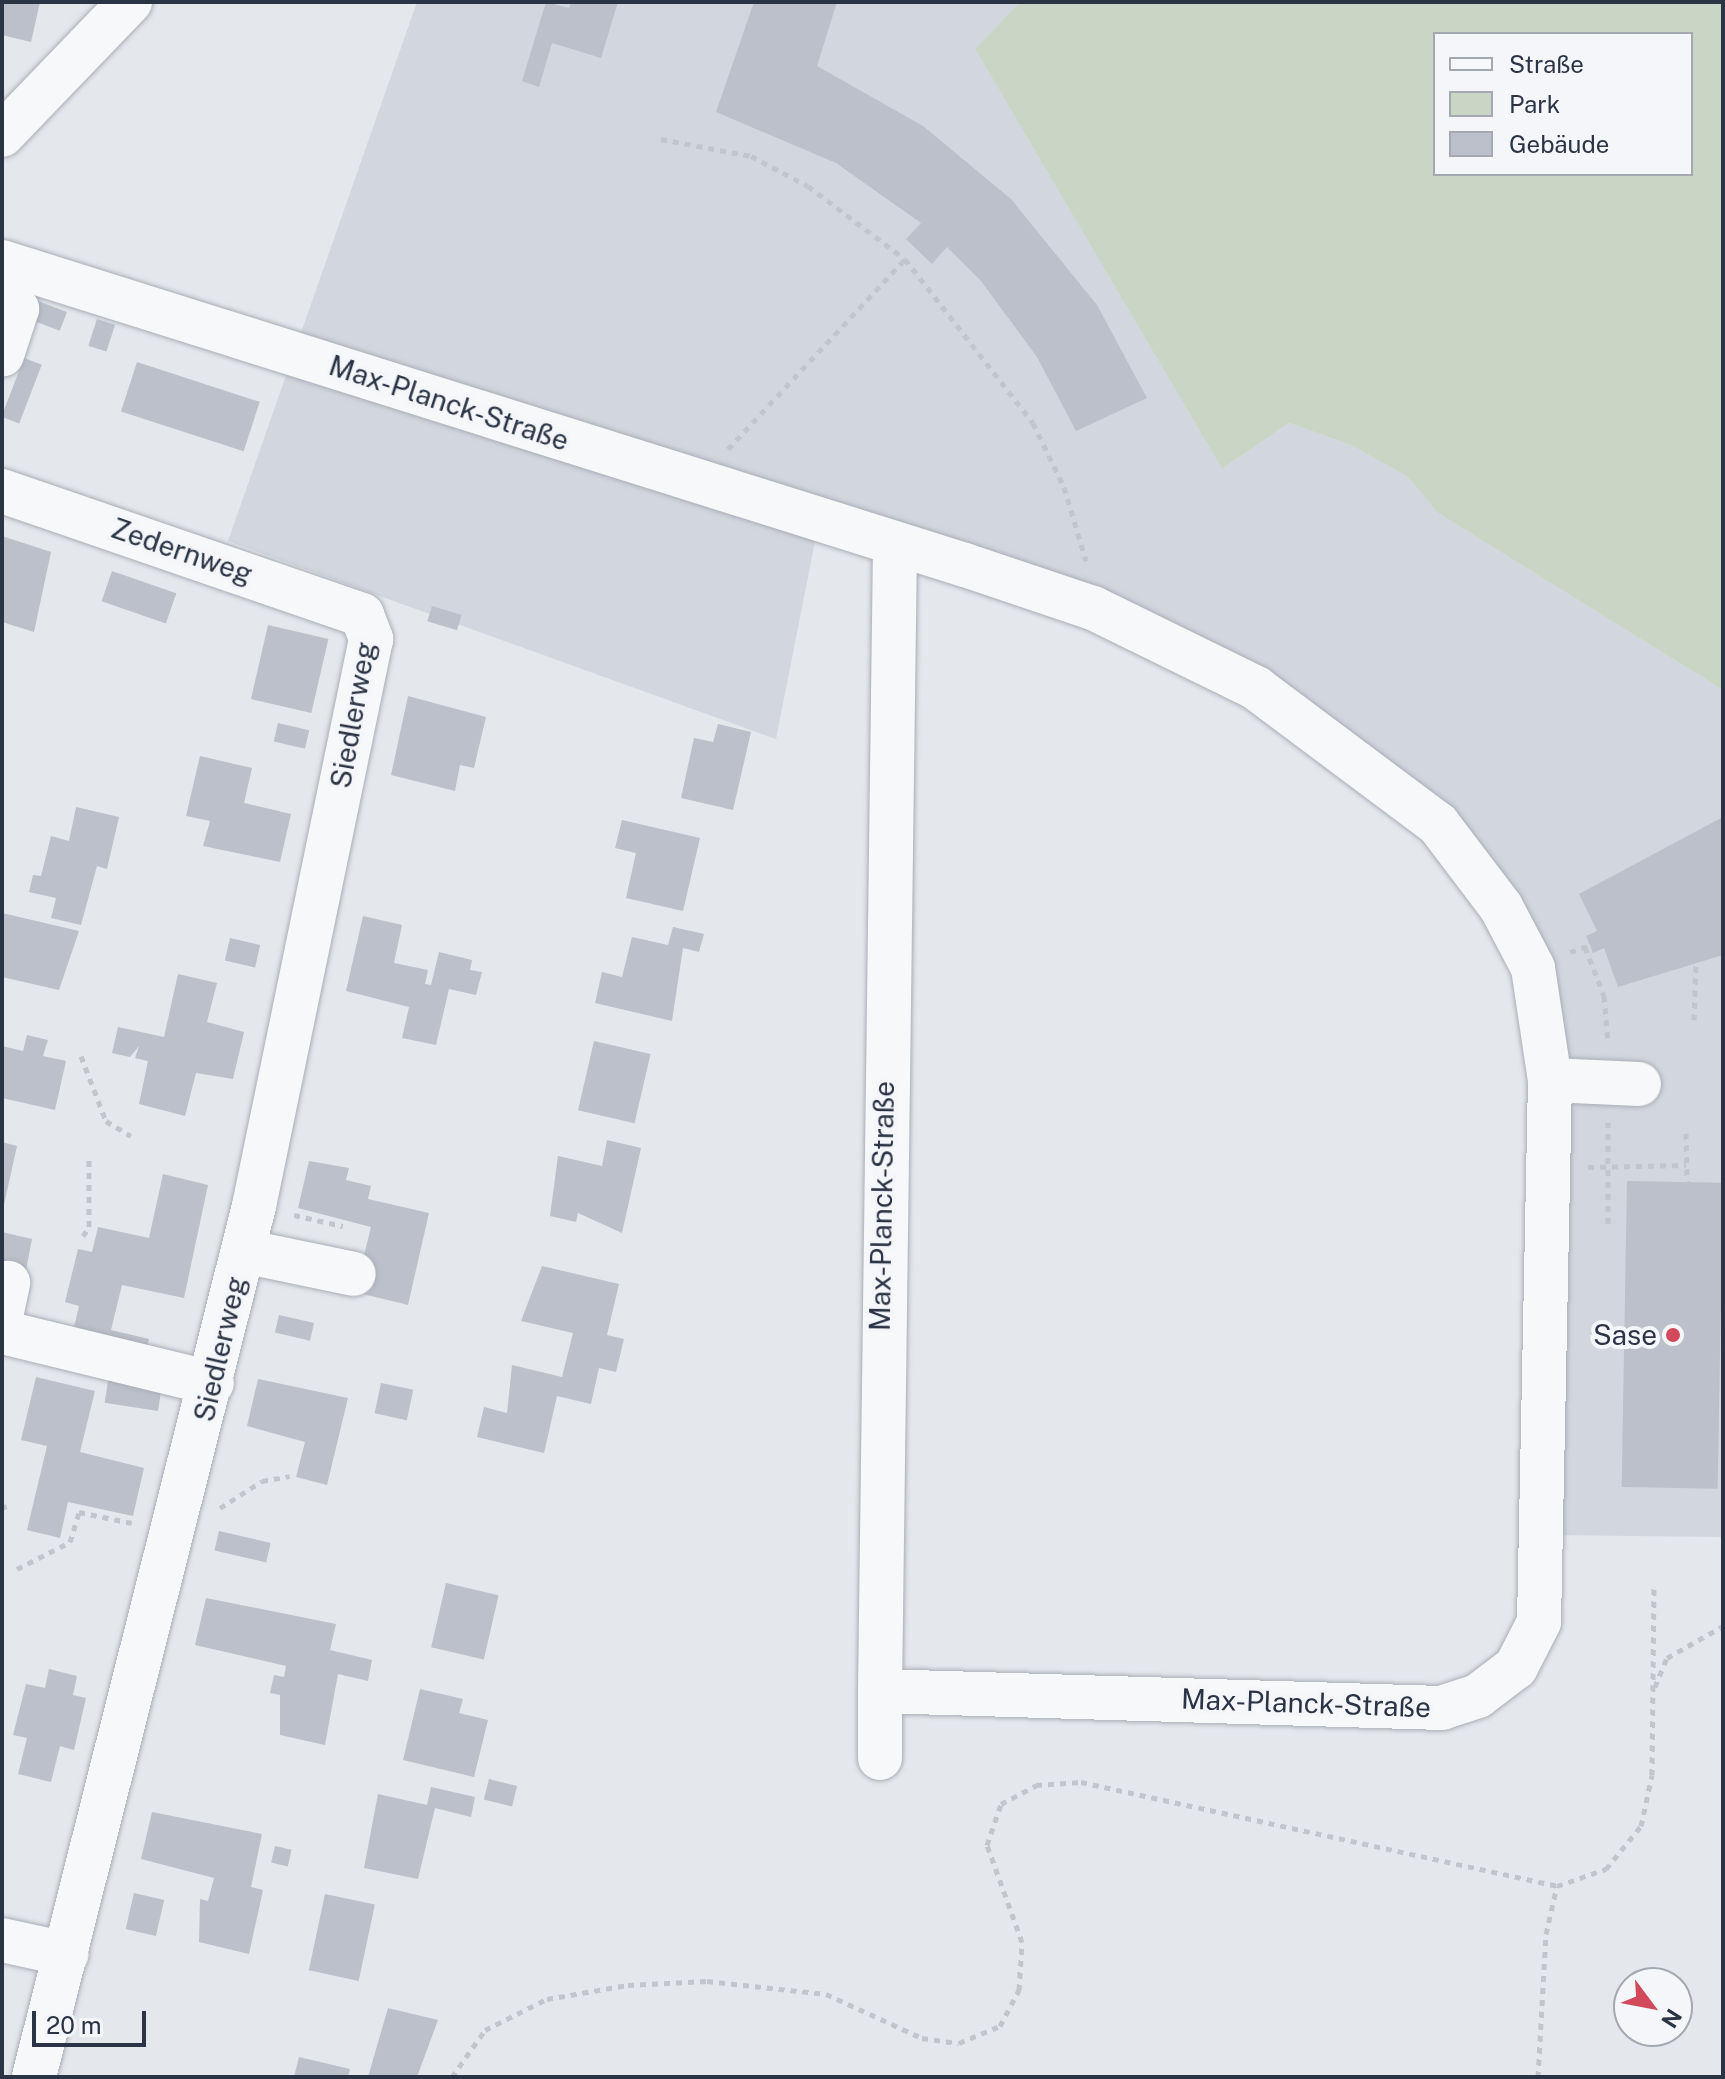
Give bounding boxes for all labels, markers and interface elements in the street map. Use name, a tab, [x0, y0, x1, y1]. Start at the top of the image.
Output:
legend	[1433, 32, 1693, 176]
text: Straße	[1509, 50, 1584, 78]
text: Park	[1509, 90, 1560, 118]
text: Gebäude	[1509, 130, 1609, 158]
street label: Max-Planck-Straße	[325, 348, 573, 458]
street label: Zedernweg	[107, 511, 257, 591]
street label: Siedlerweg	[324, 639, 382, 791]
street label: Max-Planck-Straße	[863, 1081, 901, 1331]
street label: Siedlerweg	[187, 1273, 253, 1425]
place label: Sase	[1593, 1318, 1657, 1352]
marker: Sase	[1664, 1326, 1682, 1344]
street label: Max-Planck-Straße	[1180, 1682, 1432, 1724]
north arrow	[1613, 1967, 1693, 2047]
scale bar	[36, 1995, 150, 2045]
text: N	[1656, 2004, 1687, 2033]
text: 20 m	[46, 2011, 102, 2039]

